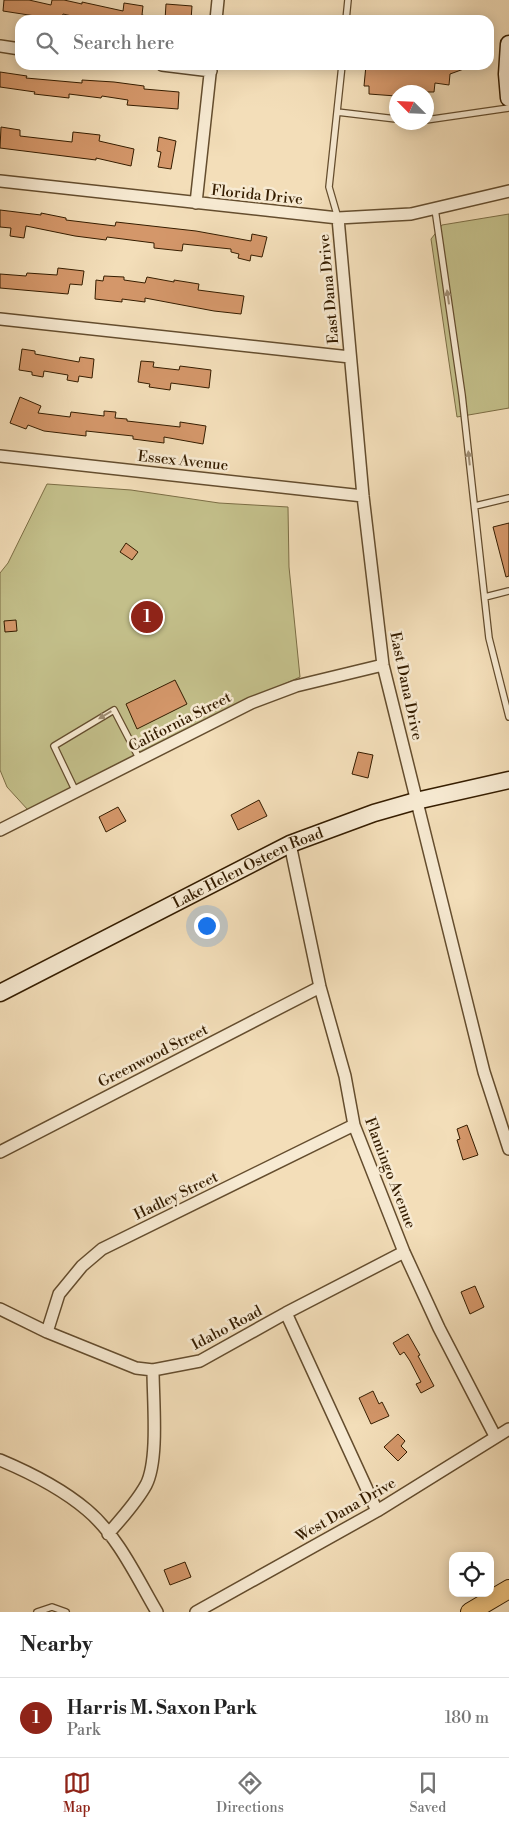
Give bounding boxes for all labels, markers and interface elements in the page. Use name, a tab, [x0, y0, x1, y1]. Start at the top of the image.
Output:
search box	[15, 15, 494, 70]
icon: search	[33, 29, 61, 57]
text: Search here	[73, 31, 174, 55]
north arrow	[389, 85, 434, 130]
street label: Florida Drive	[210, 181, 304, 209]
street label: East Dana Drive	[315, 233, 343, 345]
one-way arrow	[444, 289, 452, 305]
street label: Essex Avenue	[137, 447, 229, 475]
one-way arrow	[465, 450, 473, 466]
pin: 1	[131, 598, 163, 636]
street label: East Dana Drive	[385, 630, 427, 742]
street label: California Street	[125, 688, 235, 756]
one-way arrow	[98, 711, 112, 720]
street label: Lake Helen Osteen Road	[169, 823, 326, 912]
your location	[194, 913, 220, 939]
street label: Greenwood Street	[95, 1020, 212, 1092]
street label: Flamingo Avenue	[360, 1115, 420, 1231]
street label: Hadley Street	[131, 1167, 222, 1225]
street label: Idaho Road	[189, 1301, 266, 1354]
street label: West Dana Drive	[292, 1474, 399, 1547]
map controls	[449, 1552, 494, 1597]
button: locate	[449, 1552, 494, 1597]
text: Nearby	[20, 1632, 93, 1658]
text: Harris M. Saxon Park	[67, 1696, 257, 1720]
text: 1	[32, 1708, 40, 1728]
text: 180 m	[445, 1708, 489, 1728]
text: Park	[67, 1720, 100, 1740]
tab: Map	[63, 1769, 91, 1817]
tab: Directions	[216, 1769, 284, 1817]
tab: Saved	[409, 1769, 446, 1817]

